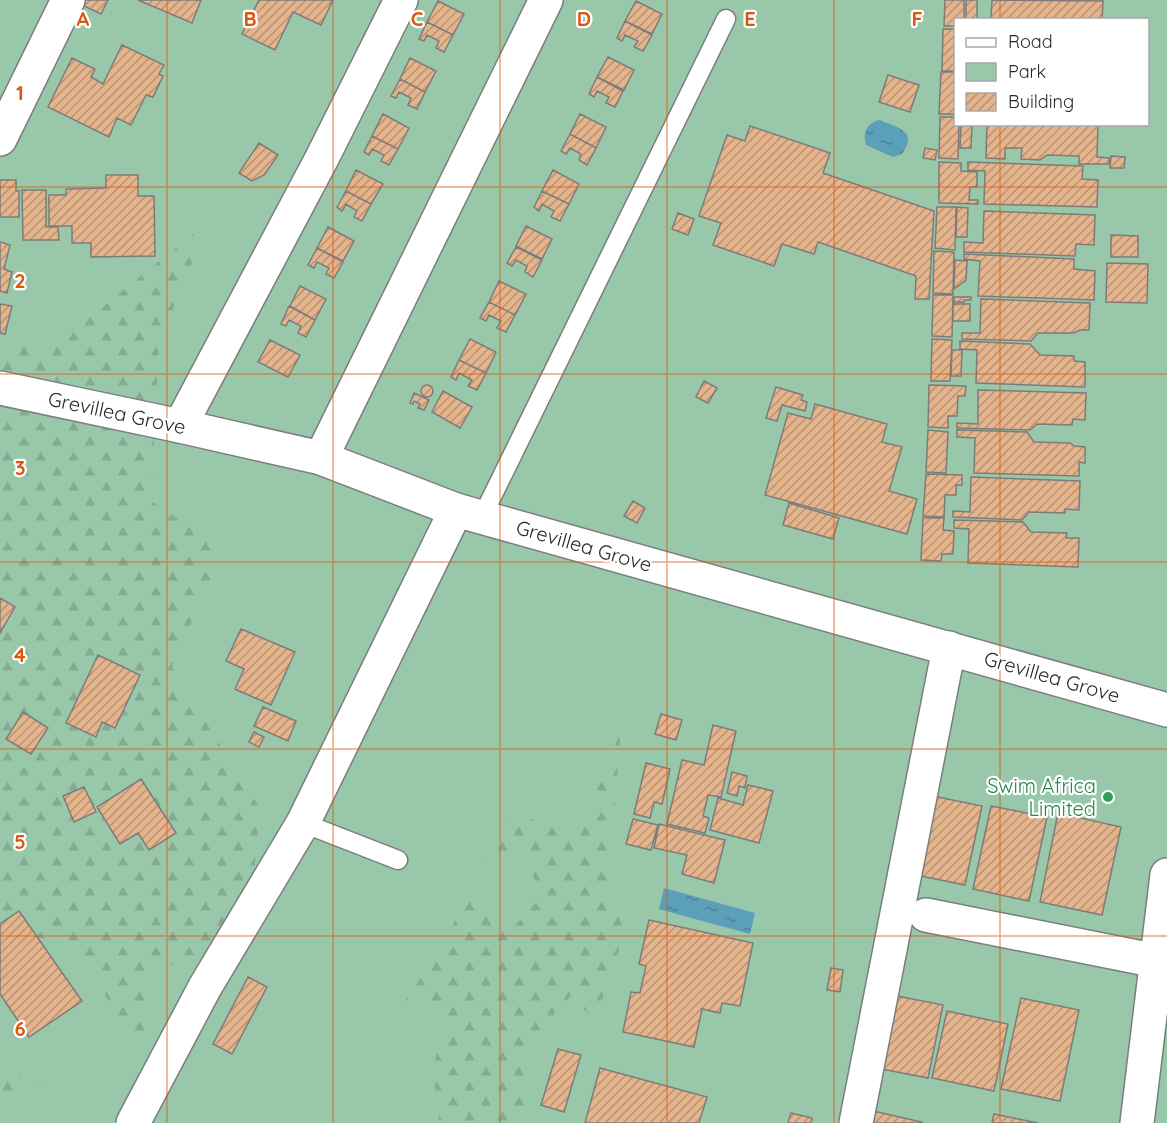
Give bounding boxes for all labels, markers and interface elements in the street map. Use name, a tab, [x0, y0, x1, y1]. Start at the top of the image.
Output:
text: A	[77, 6, 90, 31]
text: B	[243, 6, 257, 31]
text: C	[411, 6, 424, 31]
text: D	[577, 6, 591, 31]
text: E	[744, 6, 756, 31]
text: F	[911, 6, 923, 31]
legend	[954, 18, 1149, 126]
text: Road	[1008, 30, 1053, 53]
text: Park	[1008, 60, 1046, 83]
text: 1	[16, 80, 24, 105]
text: Building	[1008, 90, 1074, 113]
text: 2	[14, 268, 26, 293]
street label: Grevillea Grove	[46, 386, 188, 439]
text: 3	[15, 455, 25, 480]
street label: Grevillea Grove	[513, 514, 655, 577]
text: 4	[14, 642, 26, 667]
street label: Grevillea Grove	[981, 645, 1123, 708]
place label: Swim Africa Limited	[987, 773, 1096, 821]
marker: Swim Africa Limited	[1101, 790, 1115, 804]
text: 5	[14, 829, 26, 854]
text: 6	[14, 1016, 26, 1041]

